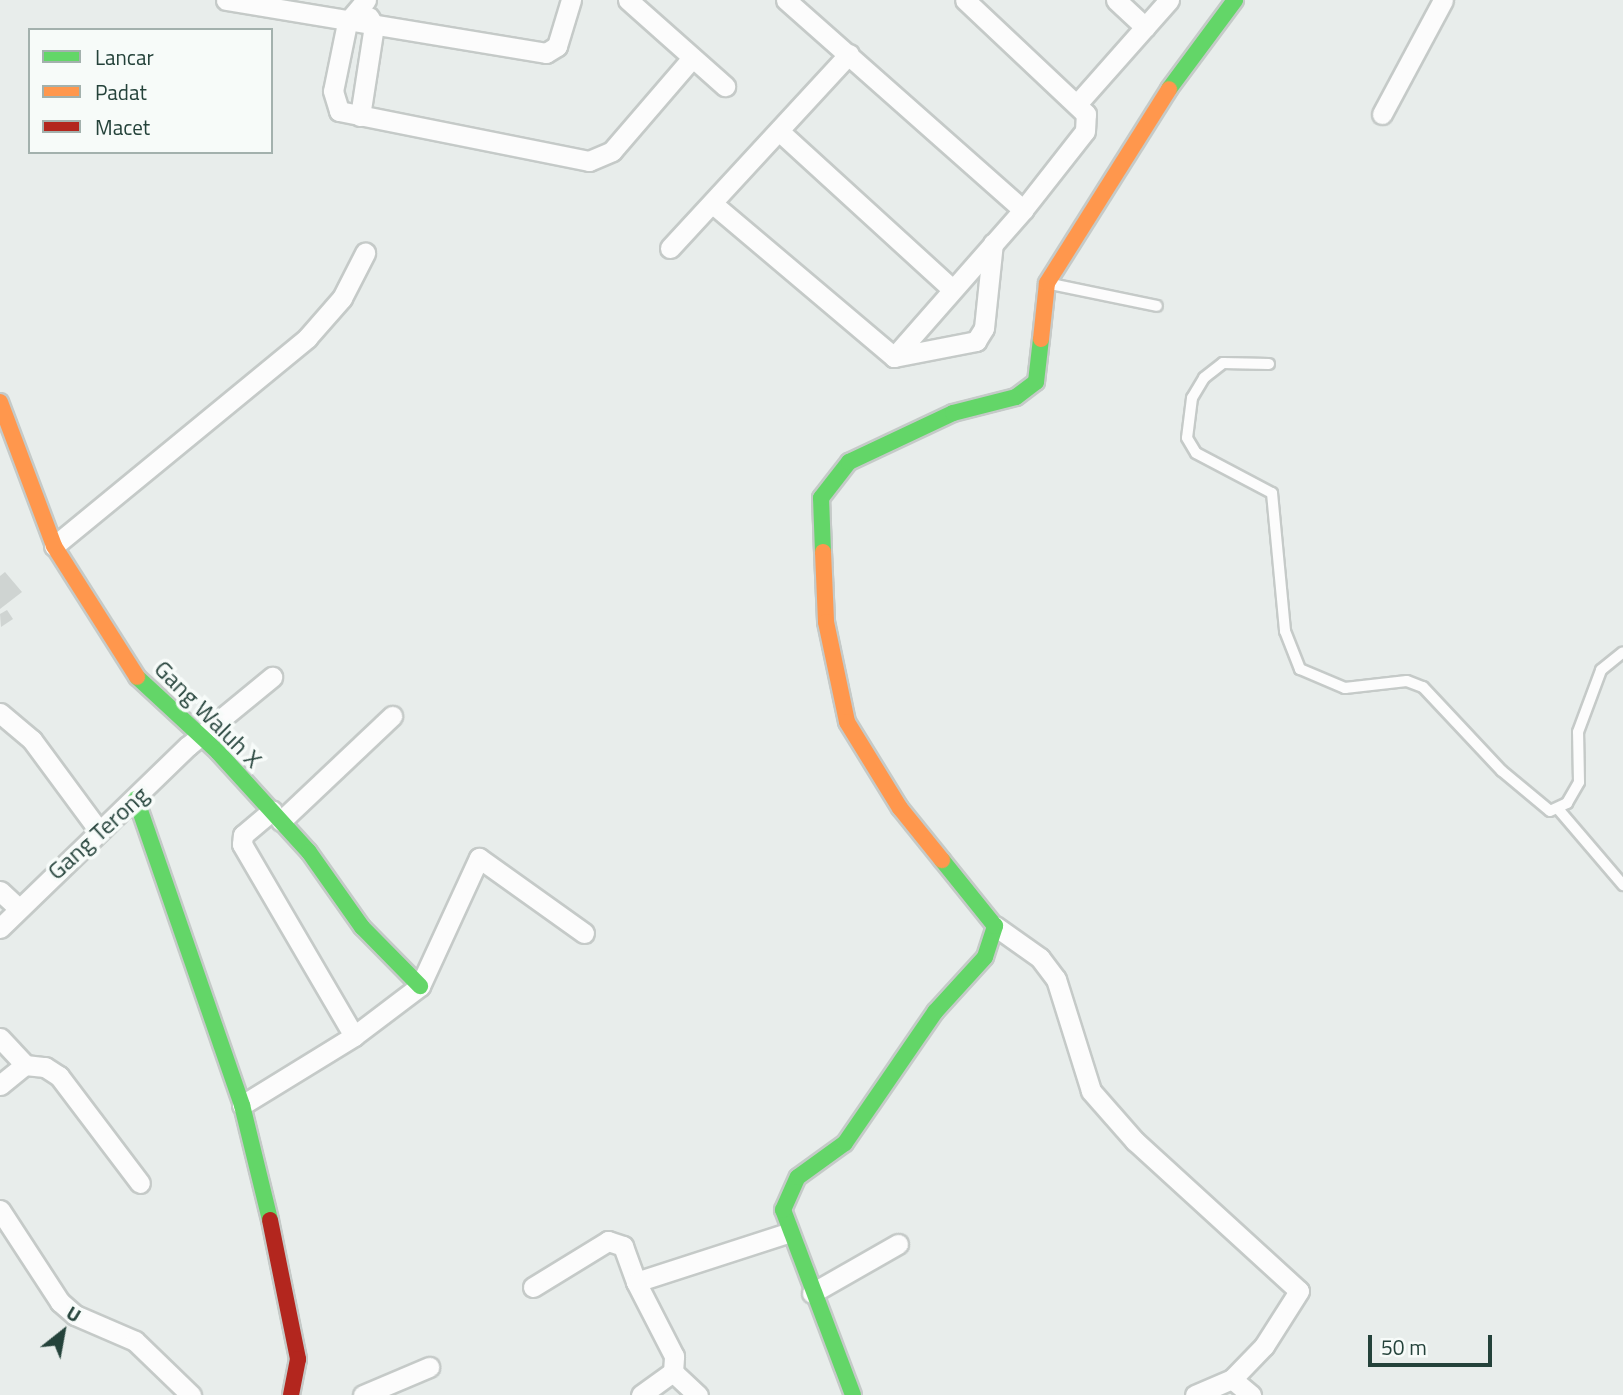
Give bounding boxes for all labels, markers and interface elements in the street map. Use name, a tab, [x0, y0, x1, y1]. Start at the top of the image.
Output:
legend	[28, 28, 273, 154]
text: Lancar	[95, 41, 154, 73]
text: Padat	[95, 76, 147, 108]
text: Macet	[95, 111, 150, 143]
street label: Gang Waluh X	[148, 654, 268, 774]
street label: Gang Terong	[42, 780, 154, 886]
north arrow	[28, 1297, 98, 1367]
text: U	[61, 1298, 87, 1329]
scale bar	[1371, 1322, 1495, 1366]
text: 50 m	[1381, 1331, 1427, 1363]

